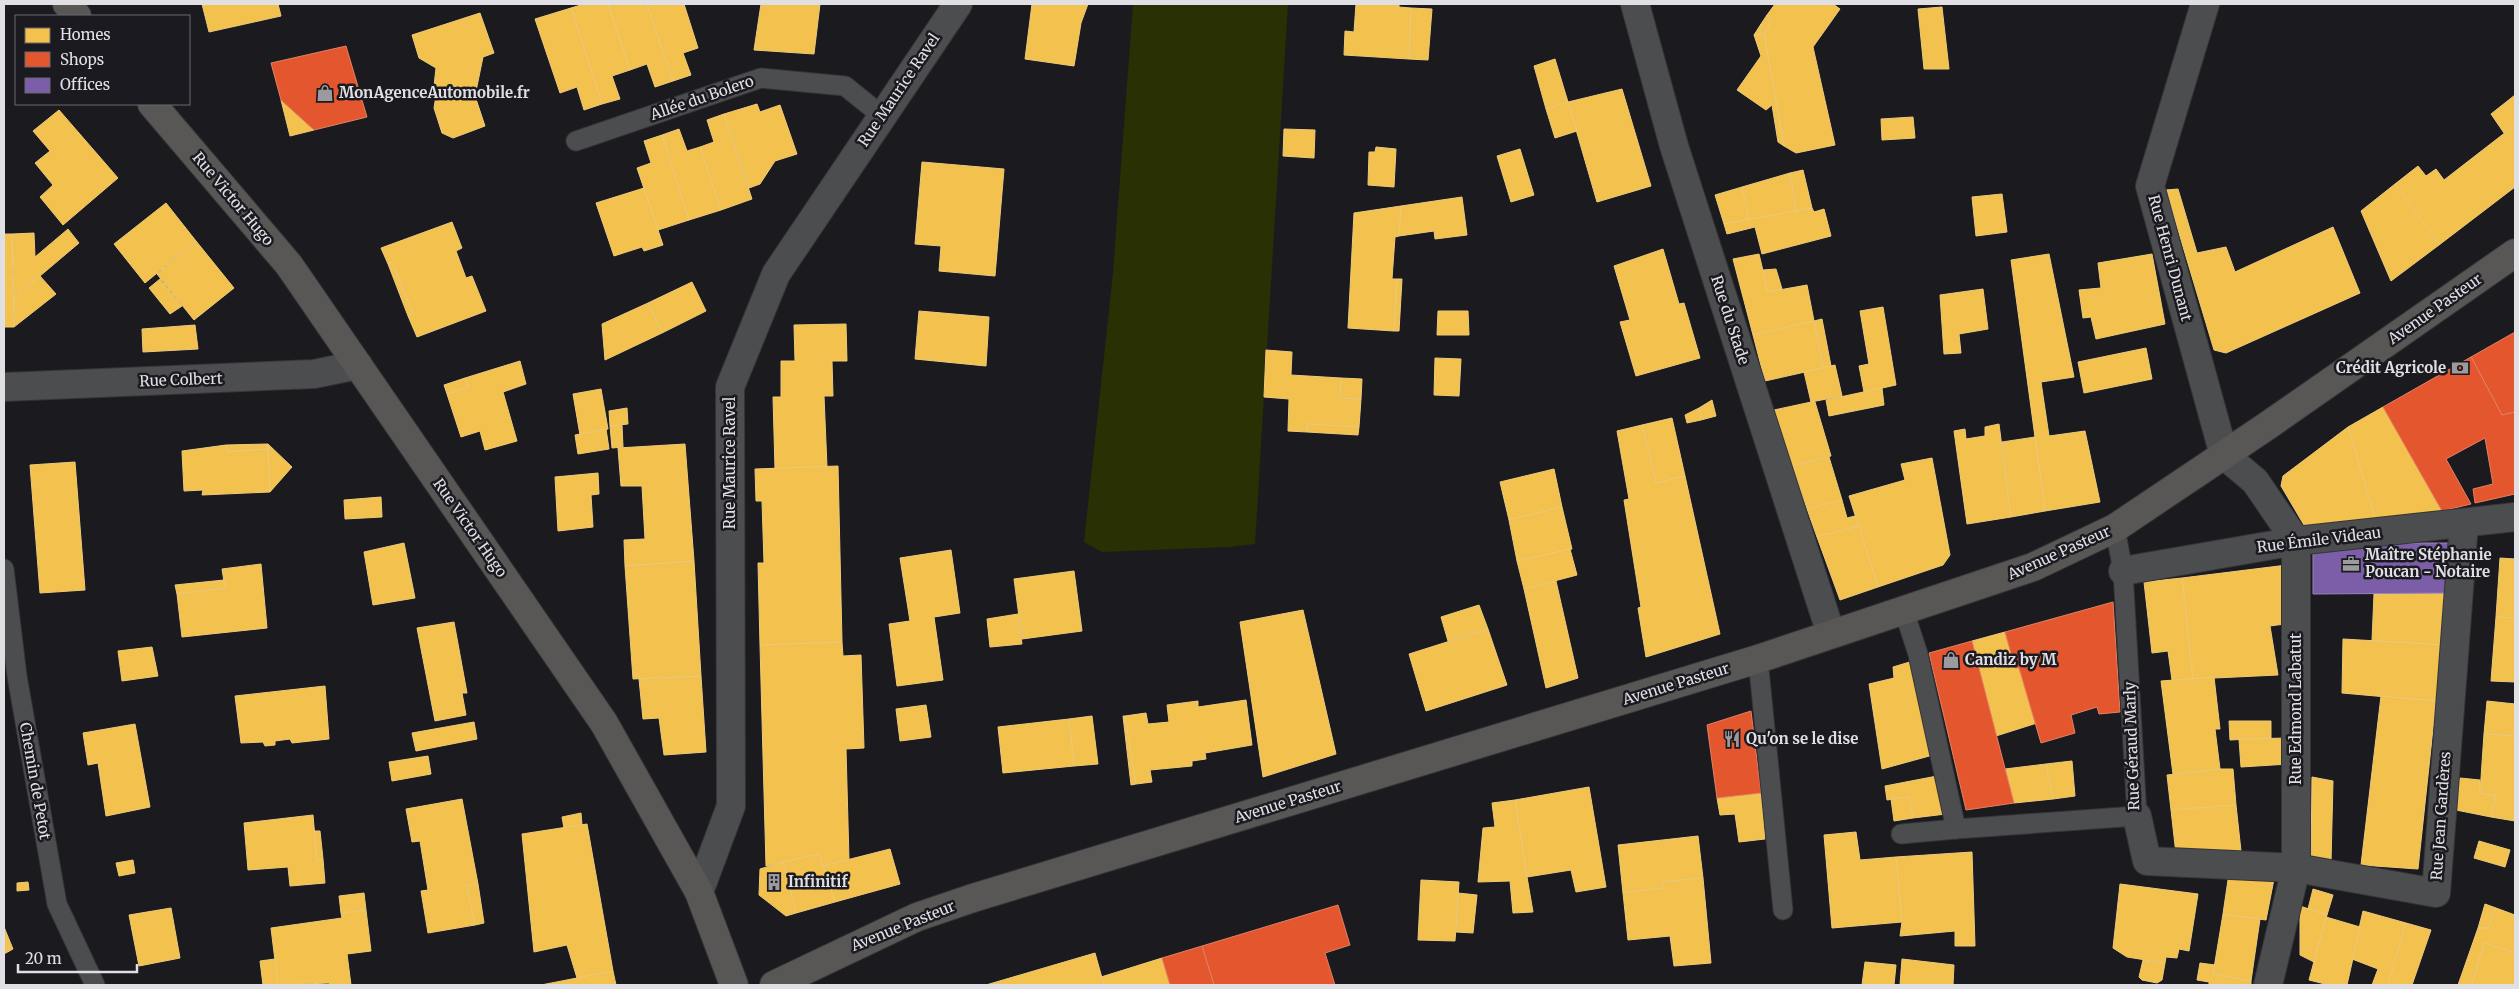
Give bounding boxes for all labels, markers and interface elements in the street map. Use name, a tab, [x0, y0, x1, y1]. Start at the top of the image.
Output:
legend	[15, 15, 190, 105]
text: Homes	[60, 25, 111, 44]
street label: Rue Maurice Ravel	[854, 29, 944, 150]
text: Shops	[60, 50, 104, 69]
street label: Allée du Bolero	[647, 71, 756, 124]
text: Offices	[60, 75, 110, 94]
shop icon: MonAgenceAutomobile.fr	[315, 83, 335, 103]
place label: MonAgenceAutomobile.fr	[339, 83, 530, 102]
street label: Rue Victor Hugo	[189, 148, 278, 250]
street label: Rue Henri Dunant	[2144, 193, 2197, 323]
street label: Avenue Pasteur	[2383, 269, 2486, 349]
street label: Rue du Stade	[1707, 273, 1754, 367]
place label: Crédit Agricole	[2336, 358, 2446, 377]
bank icon: Crédit Agricole	[2450, 358, 2470, 378]
street label: Rue Colbert	[139, 369, 223, 390]
street label: Rue Maurice Ravel	[720, 396, 739, 529]
street label: Rue Victor Hugo	[429, 475, 512, 581]
street label: Avenue Pasteur	[2004, 521, 2113, 584]
street label: Rue Émile Videau	[2256, 521, 2382, 557]
place label: Maître Stéphanie Poucan - Notaire	[2365, 545, 2492, 581]
office icon: Maître Stéphanie Poucan - Notaire	[2341, 554, 2361, 574]
street label: Rue Edmond Labatut	[2286, 633, 2305, 785]
shop icon: Candiz by M	[1941, 650, 1961, 670]
place label: Candiz by M	[1965, 650, 2057, 669]
street label: Avenue Pasteur	[1619, 658, 1732, 709]
street label: Rue Géraud Marly	[2120, 681, 2143, 811]
street label: Chemin de Petot	[16, 721, 55, 841]
restaurant icon: Qu'on se le dise	[1722, 729, 1742, 749]
place label: Qu'on se le dise	[1746, 729, 1858, 748]
street label: Rue Jean Gardères	[2427, 751, 2454, 881]
street label: Avenue Pasteur	[1231, 776, 1344, 827]
building icon: Infinitif	[764, 872, 784, 892]
place label: Infinitif	[788, 872, 848, 891]
street label: Avenue Pasteur	[847, 896, 958, 955]
scale bar	[18, 942, 136, 974]
text: 20 m	[25, 949, 62, 968]

